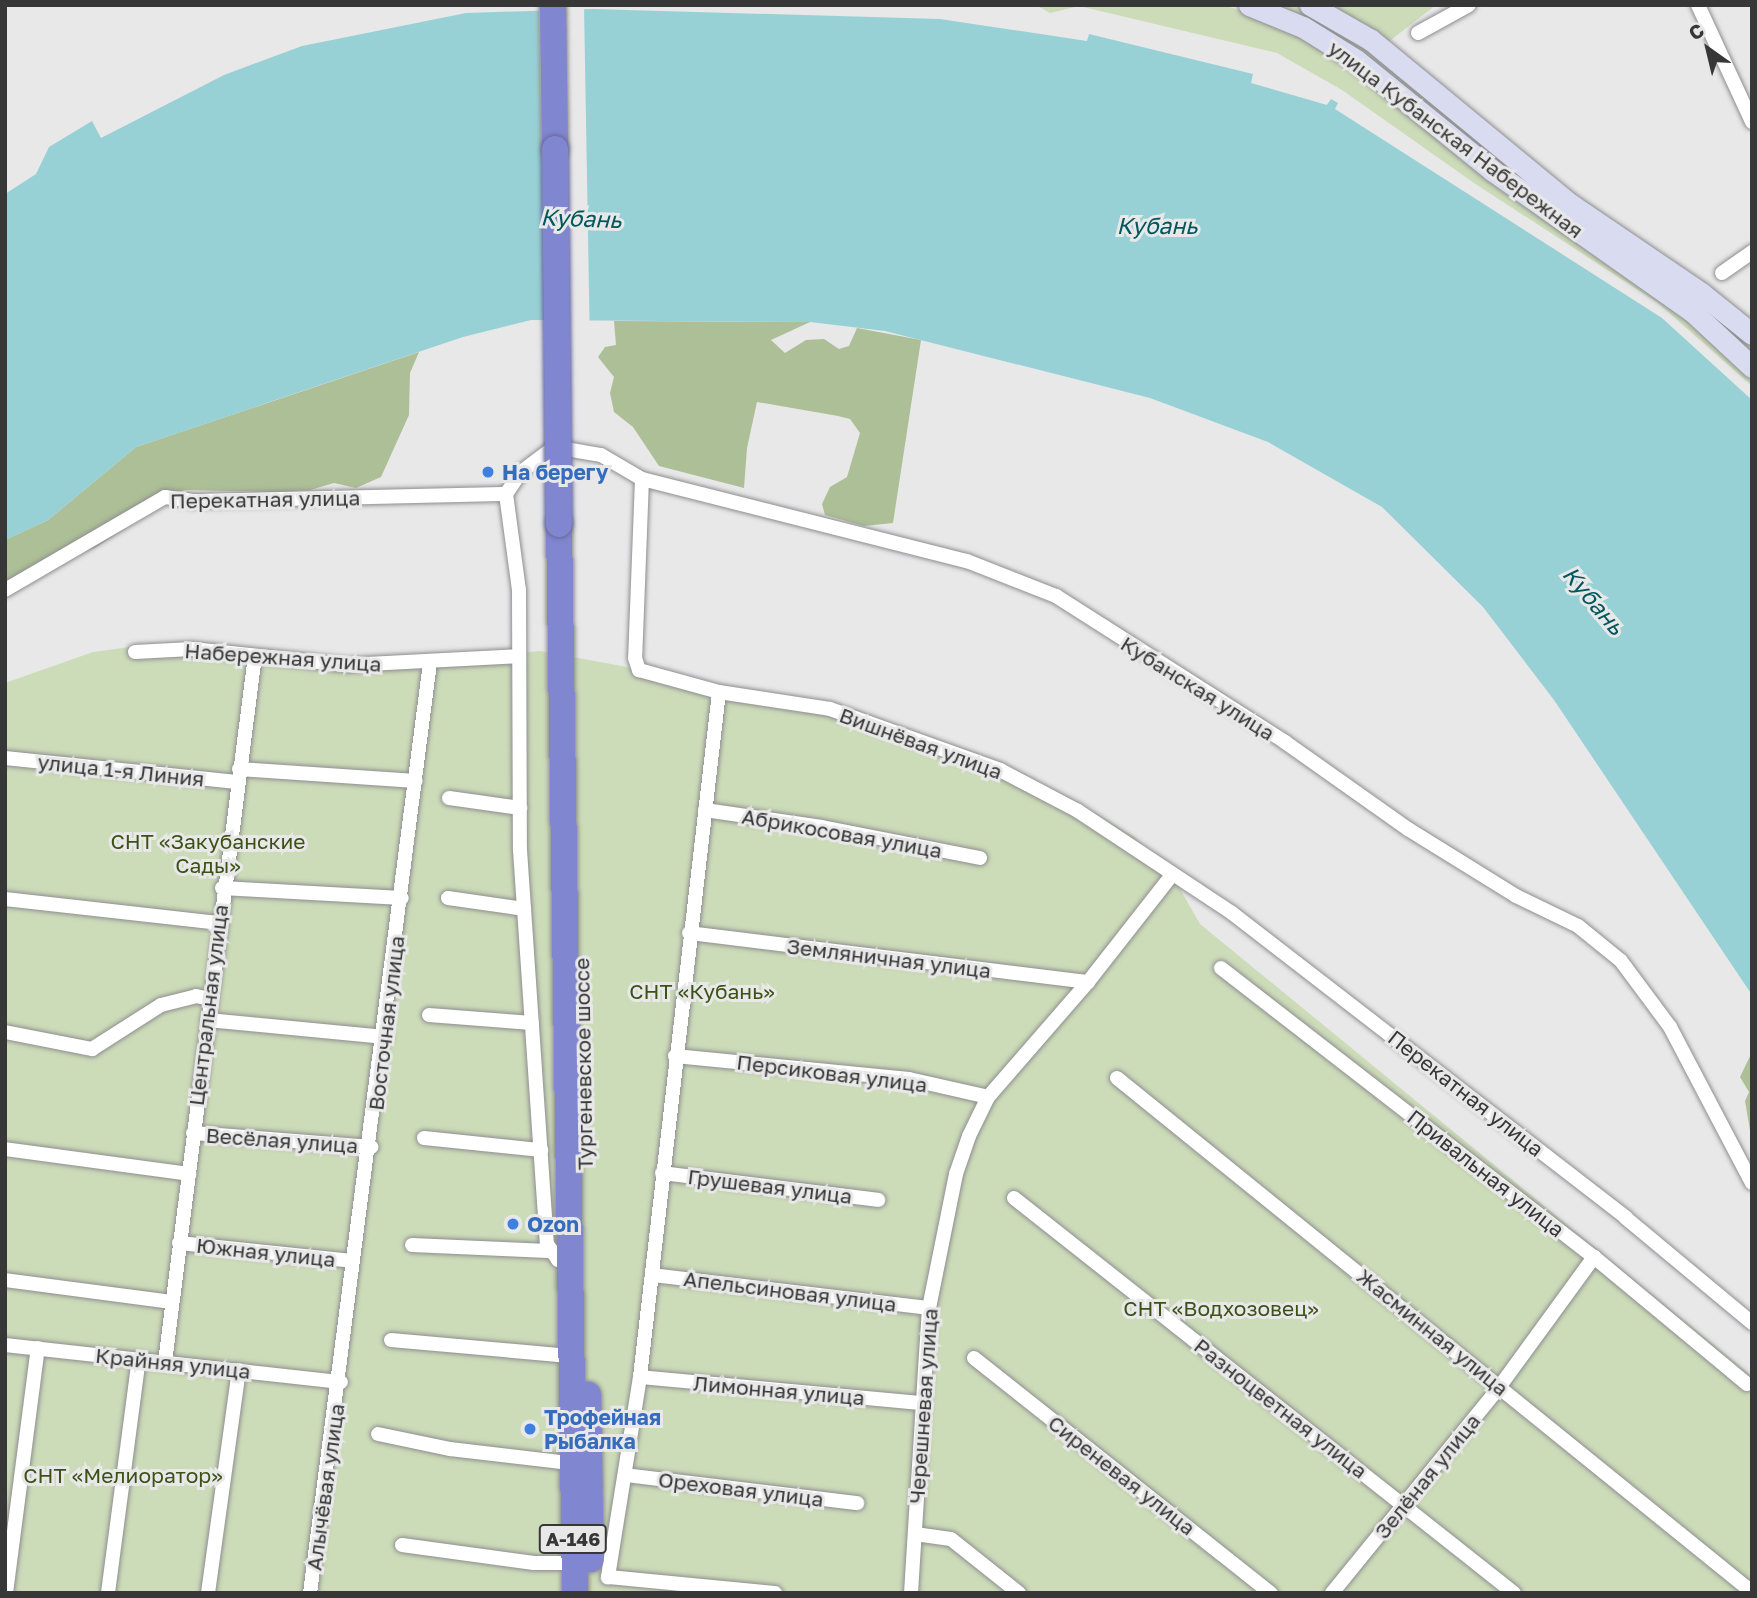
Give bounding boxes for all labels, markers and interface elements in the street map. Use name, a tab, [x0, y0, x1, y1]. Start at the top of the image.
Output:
north arrow	[1673, 14, 1743, 84]
text: С	[1684, 18, 1708, 44]
street label: улица Кубанская Набережная	[1324, 35, 1588, 243]
water label: Кубань	[540, 203, 622, 233]
water label: Кубань	[1117, 211, 1197, 239]
place label: На берегу	[502, 459, 608, 485]
marker: На берегу	[480, 464, 496, 480]
street label: Перекатная улица	[170, 485, 360, 513]
water label: Кубань	[1557, 560, 1631, 640]
street label: Кубанская улица	[1116, 630, 1280, 746]
street label: Набережная улица	[184, 638, 382, 676]
street label: Вишнёвая улица	[836, 702, 1006, 784]
street label: улица 1-я Линия	[36, 749, 206, 791]
street label: Абрикосовая улица	[740, 803, 944, 863]
park label: СНТ «Закубанские Сады»	[110, 828, 306, 878]
street label: Центральная улица	[183, 903, 233, 1107]
street label: Земляничная улица	[785, 933, 993, 983]
street label: Восточная улица	[363, 934, 409, 1112]
street label: Тургеневское шоссе	[569, 958, 597, 1170]
park label: СНТ «Кубань»	[629, 978, 775, 1004]
street label: Перекатная улица	[1383, 1025, 1549, 1161]
street label: Персиковая улица	[735, 1049, 929, 1097]
street label: Привальная улица	[1403, 1104, 1569, 1242]
street label: Весёлая улица	[205, 1122, 359, 1158]
street label: Грушевая улица	[686, 1163, 854, 1209]
place label: Ozon	[527, 1211, 579, 1237]
marker: Ozon	[505, 1216, 521, 1232]
street label: Южная улица	[195, 1232, 337, 1272]
street label: Жасминная улица	[1352, 1263, 1514, 1401]
street label: Апельсиновая улица	[682, 1265, 898, 1317]
park label: СНТ «Водхозовец»	[1123, 1295, 1319, 1321]
street label: Черешневая улица	[904, 1307, 942, 1505]
street label: Разноцветная улица	[1189, 1333, 1373, 1483]
street label: Крайняя улица	[94, 1342, 252, 1384]
street label: Лимонная улица	[692, 1370, 866, 1410]
street label: Алычёвая улица	[301, 1402, 349, 1572]
place label: Трофейная Рыбалка	[544, 1404, 661, 1454]
street label: Зелёная улица	[1369, 1409, 1485, 1543]
street label: Сиреневая улица	[1043, 1410, 1201, 1540]
marker: Трофейная Рыбалка	[522, 1421, 538, 1437]
park label: СНТ «Мелиоратор»	[23, 1462, 223, 1488]
street label: Ореховая улица	[657, 1466, 825, 1512]
road number: А-146	[538, 1524, 608, 1554]

